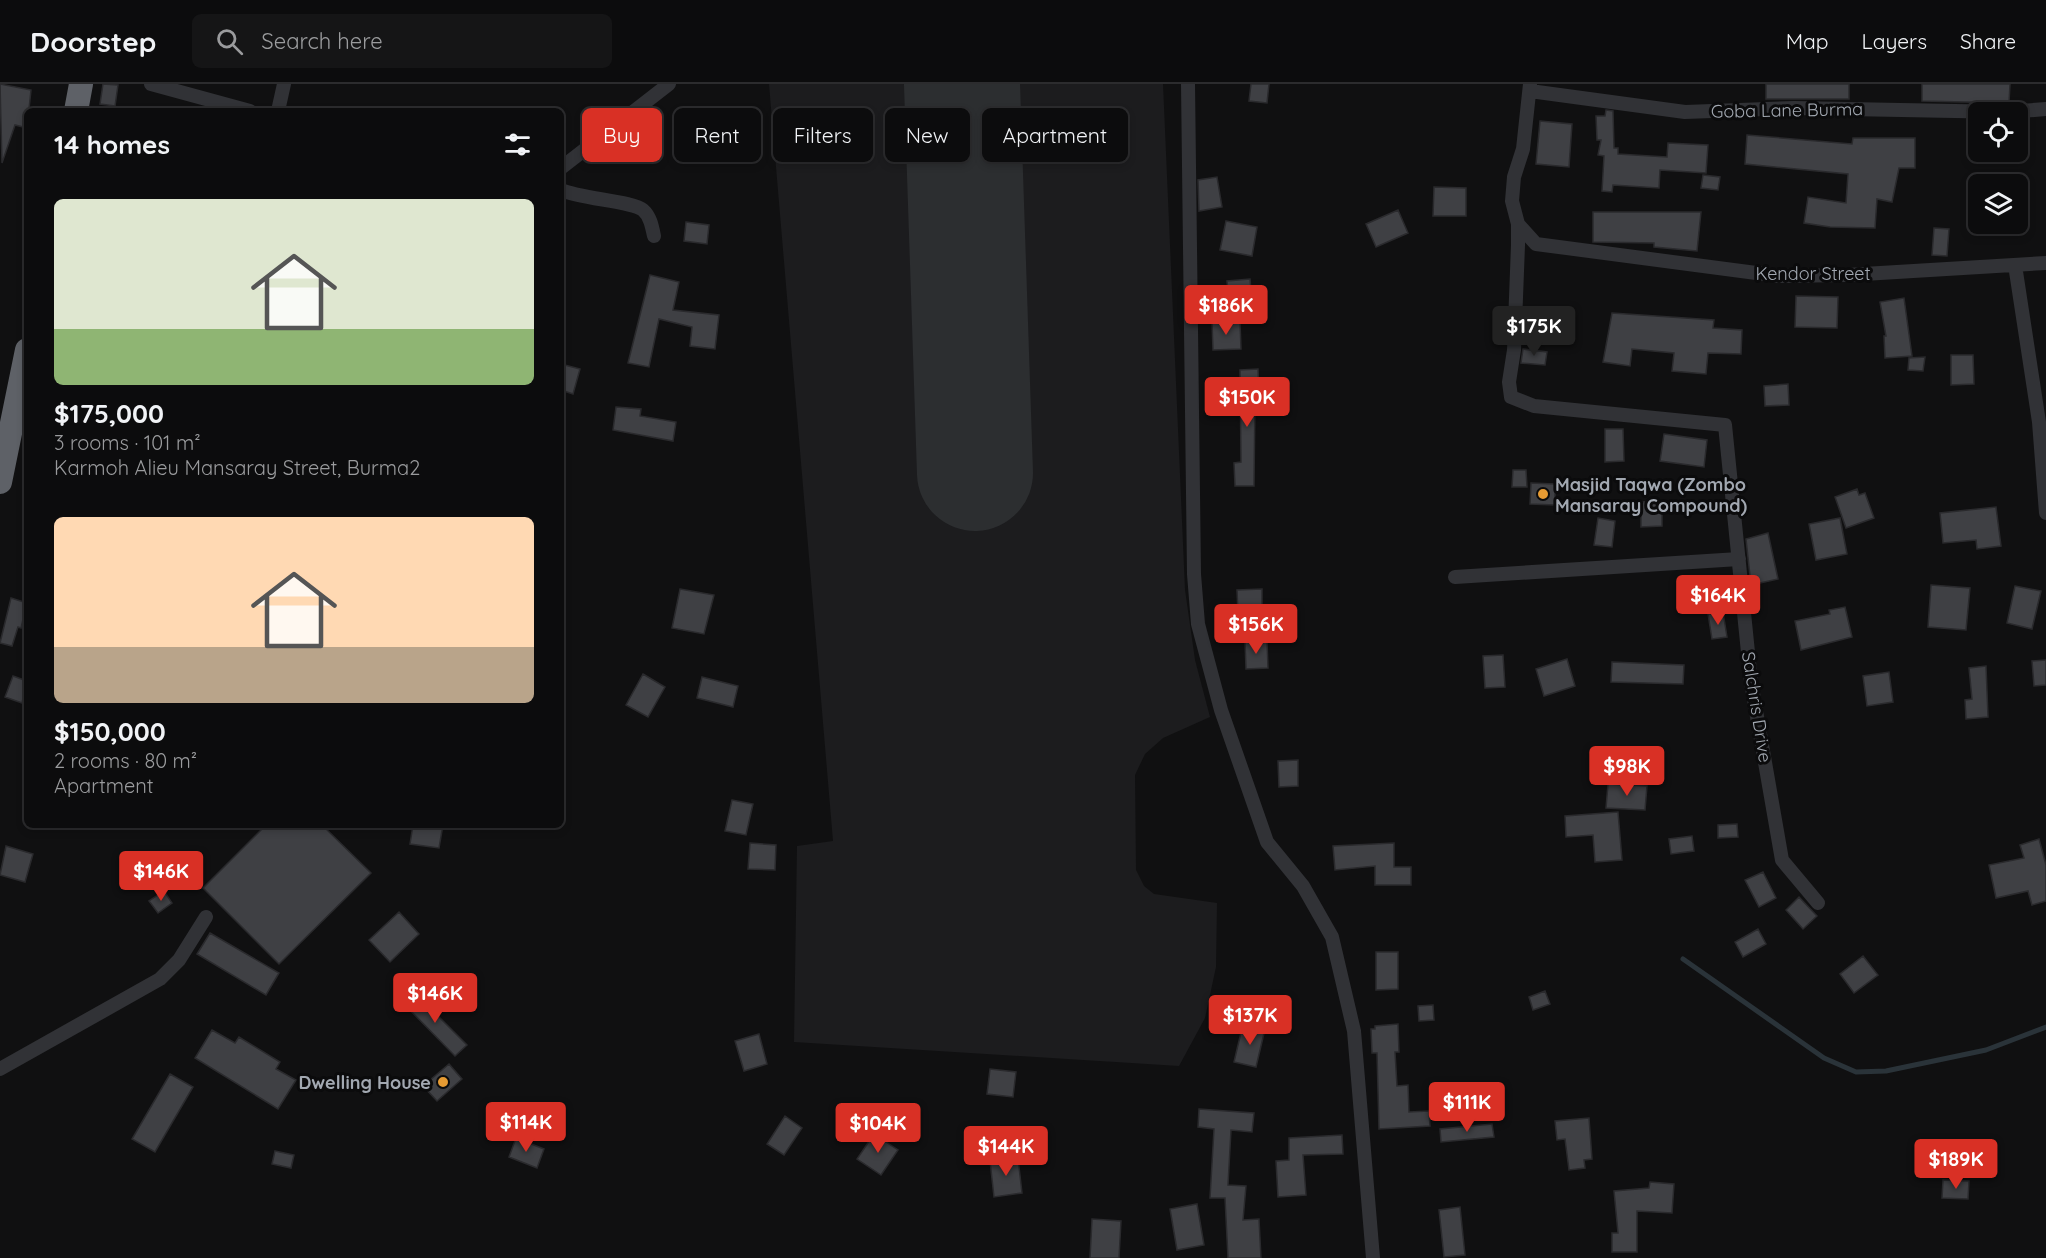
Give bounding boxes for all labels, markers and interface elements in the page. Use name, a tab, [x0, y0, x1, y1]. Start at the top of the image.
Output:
search box	[192, 14, 612, 68]
text: Doorstep	[30, 24, 156, 59]
icon: search	[213, 25, 246, 58]
text: Search here	[261, 27, 383, 55]
text: Map	[1786, 28, 1829, 54]
text: Layers	[1862, 28, 1927, 54]
text: Share	[1960, 28, 2016, 54]
street label: Goba Lane Burma	[1711, 97, 1863, 123]
map controls	[1968, 102, 2028, 234]
button: locate	[1968, 102, 2028, 162]
chip: Buy	[582, 108, 662, 162]
chip: Rent	[674, 108, 761, 162]
chip: Filters	[773, 108, 873, 162]
chip: New	[885, 108, 970, 162]
chip: Apartment	[982, 108, 1128, 162]
text: 14 homes	[54, 128, 170, 161]
icon: filters	[501, 128, 534, 161]
button: layers	[1968, 174, 2028, 234]
icon: home	[240, 238, 348, 346]
street label: Kendor Street	[1755, 262, 1871, 285]
pin: $186K	[1184, 285, 1268, 336]
text: $186K	[1199, 292, 1253, 317]
pin: $175K	[1492, 306, 1576, 357]
text: $175K	[1506, 313, 1562, 338]
pin: $150K	[1205, 377, 1289, 428]
text: $150K	[1219, 384, 1275, 409]
text: $175,000	[54, 397, 164, 430]
text: 3 rooms · 101 m²	[54, 430, 201, 455]
text: Karmoh Alieu Mansaray Street, Burma2	[54, 455, 420, 480]
place label: Masjid Taqwa (Zombo Mansaray Compound)	[1555, 473, 1747, 517]
marker: Masjid Taqwa (Zombo Mansaray Compound)	[1536, 487, 1550, 501]
icon: home	[240, 556, 348, 664]
pin: $164K	[1676, 575, 1760, 626]
text: $164K	[1690, 582, 1746, 607]
pin: $156K	[1214, 604, 1298, 655]
text: $156K	[1228, 611, 1284, 636]
street label: Salchris Drive	[1737, 650, 1777, 764]
text: $150,000	[54, 715, 166, 748]
pin: $98K	[1591, 746, 1663, 797]
text: 2 rooms · 80 m²	[54, 748, 197, 773]
text: $98K	[1603, 753, 1651, 778]
text: Apartment	[54, 773, 154, 798]
pin: $146K	[119, 851, 203, 902]
text: $146K	[133, 858, 189, 883]
pin: $146K	[393, 973, 477, 1024]
text: $146K	[407, 980, 463, 1005]
pin: $137K	[1208, 995, 1292, 1046]
text: $137K	[1223, 1002, 1277, 1027]
place label: Dwelling House	[298, 1071, 431, 1094]
marker: Dwelling House	[436, 1075, 450, 1089]
pin: $111K	[1425, 1082, 1509, 1133]
text: $111K	[1443, 1089, 1491, 1114]
pin: $114K	[484, 1102, 568, 1153]
pin: $104K	[836, 1103, 920, 1154]
text: $114K	[500, 1109, 552, 1134]
text: $104K	[850, 1110, 906, 1135]
pin: $144K	[964, 1126, 1048, 1177]
text: $144K	[978, 1133, 1034, 1158]
pin: $189K	[1914, 1139, 1998, 1190]
text: $189K	[1928, 1146, 1984, 1171]

